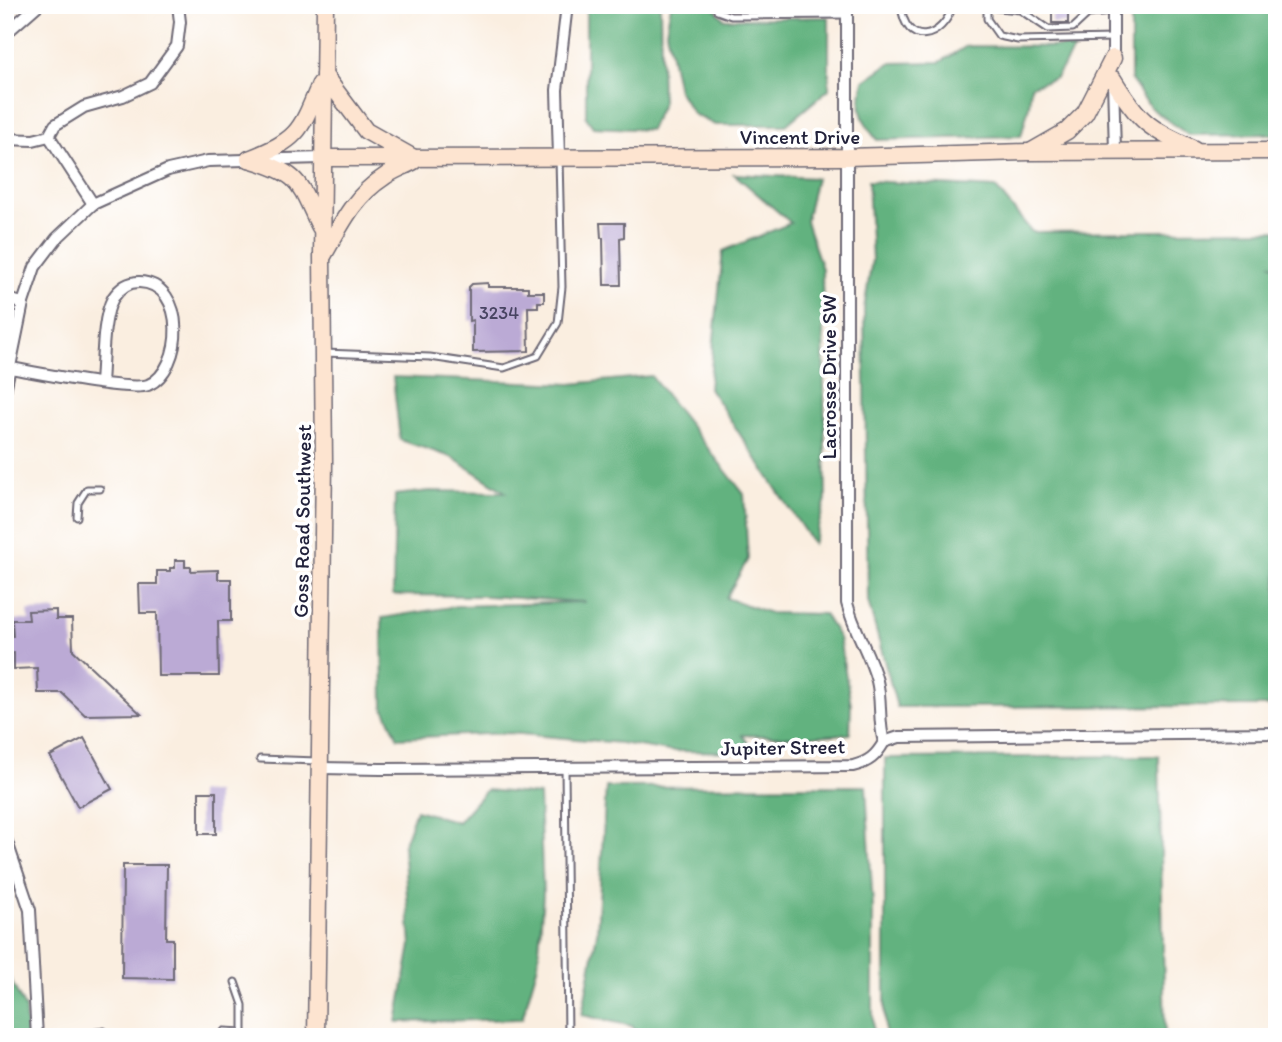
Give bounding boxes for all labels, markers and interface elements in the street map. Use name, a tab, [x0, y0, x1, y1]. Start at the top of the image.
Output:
street label: Vincent Drive	[740, 124, 860, 149]
street label: Lacrosse Drive SW	[816, 294, 841, 460]
house number: 3234	[479, 302, 519, 324]
street label: Goss Road Southwest	[288, 424, 316, 618]
street label: Jupiter Street	[720, 733, 846, 761]

